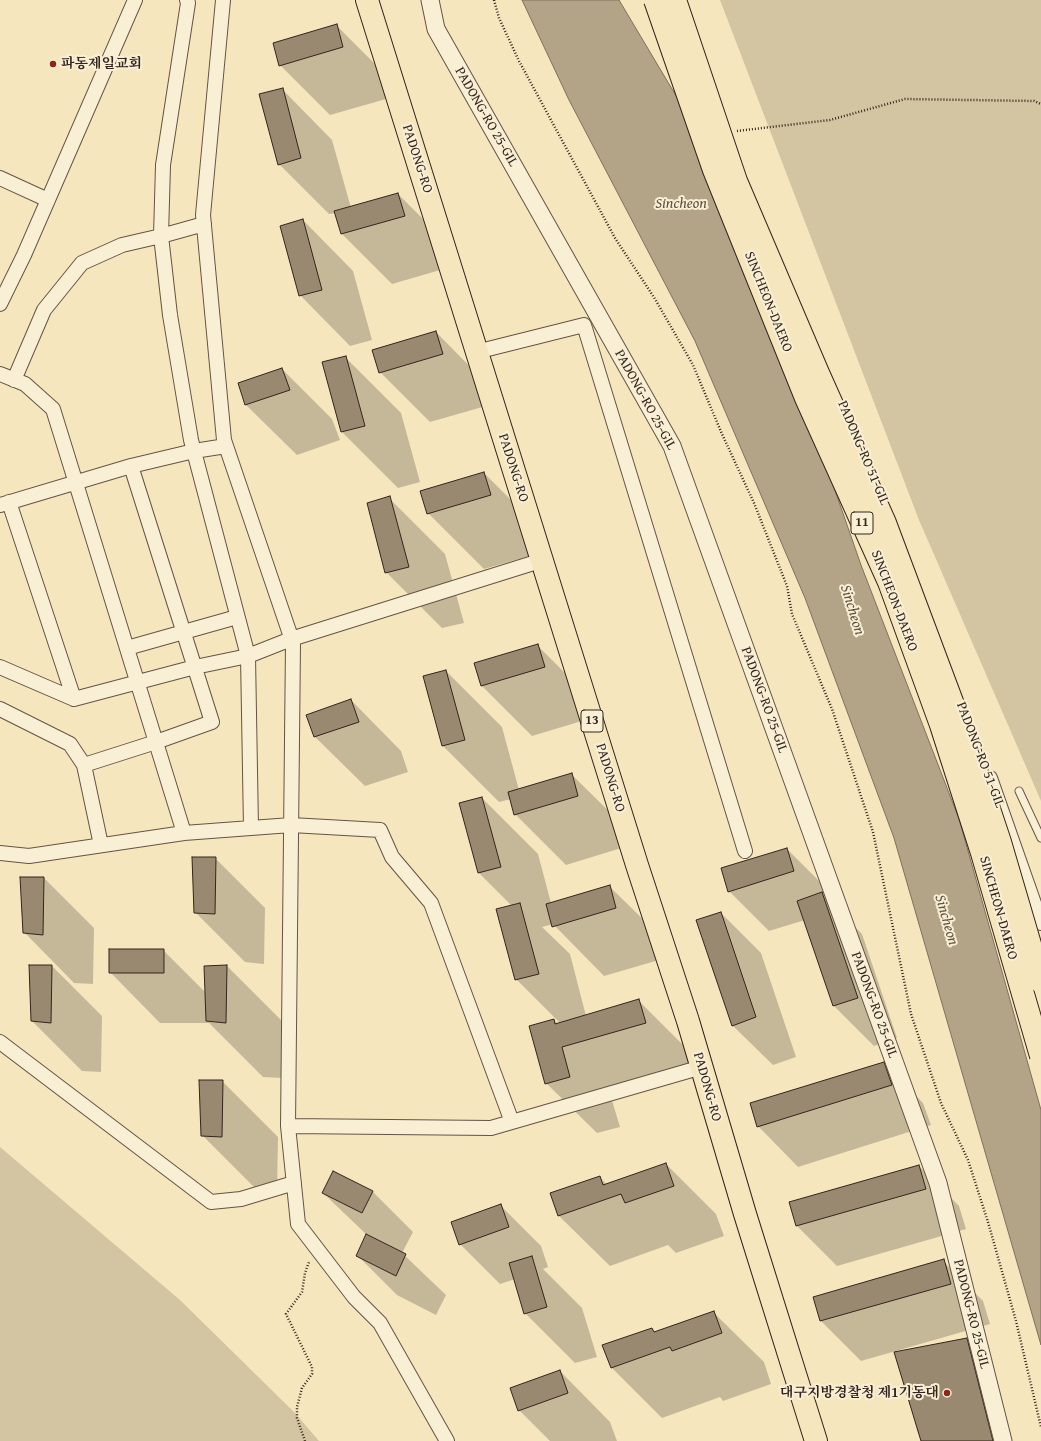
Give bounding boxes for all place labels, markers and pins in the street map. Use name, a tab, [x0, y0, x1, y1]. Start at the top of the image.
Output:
place label: 파동제일교회	[61, 56, 142, 72]
marker: 파동제일교회	[48, 59, 58, 69]
place label: 대구지방경찰청 제1기동대	[780, 1385, 939, 1401]
marker: 대구지방경찰청 제1기동대	[942, 1388, 952, 1398]

